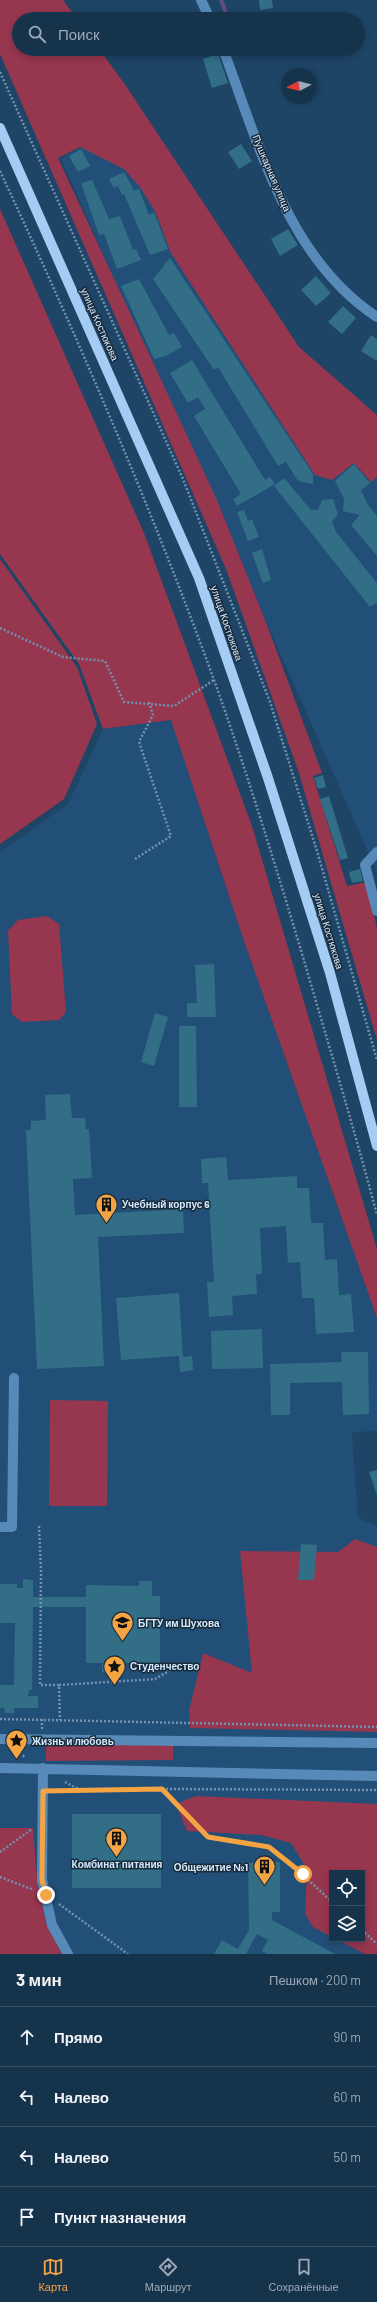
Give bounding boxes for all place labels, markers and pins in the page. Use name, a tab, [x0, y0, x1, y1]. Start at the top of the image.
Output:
building icon: Учебный корпус 6	[94, 1191, 120, 1224]
place label: Учебный корпус 6	[122, 1198, 210, 1210]
school or university icon: БГТУ им Шухова	[110, 1610, 136, 1643]
place label: БГТУ им Шухова	[138, 1617, 220, 1629]
place icon: Студенчество	[101, 1653, 127, 1686]
place label: Студенчество	[130, 1660, 199, 1672]
place icon: Жизнь и любовь	[4, 1728, 30, 1761]
place label: Жизнь и любовь	[31, 1735, 114, 1747]
building icon: Комбинат питания	[104, 1825, 130, 1858]
building icon: Общежитие №1	[251, 1854, 277, 1887]
place label: Комбинат питания	[72, 1858, 163, 1870]
place label: Общежитие №1	[174, 1861, 248, 1873]

